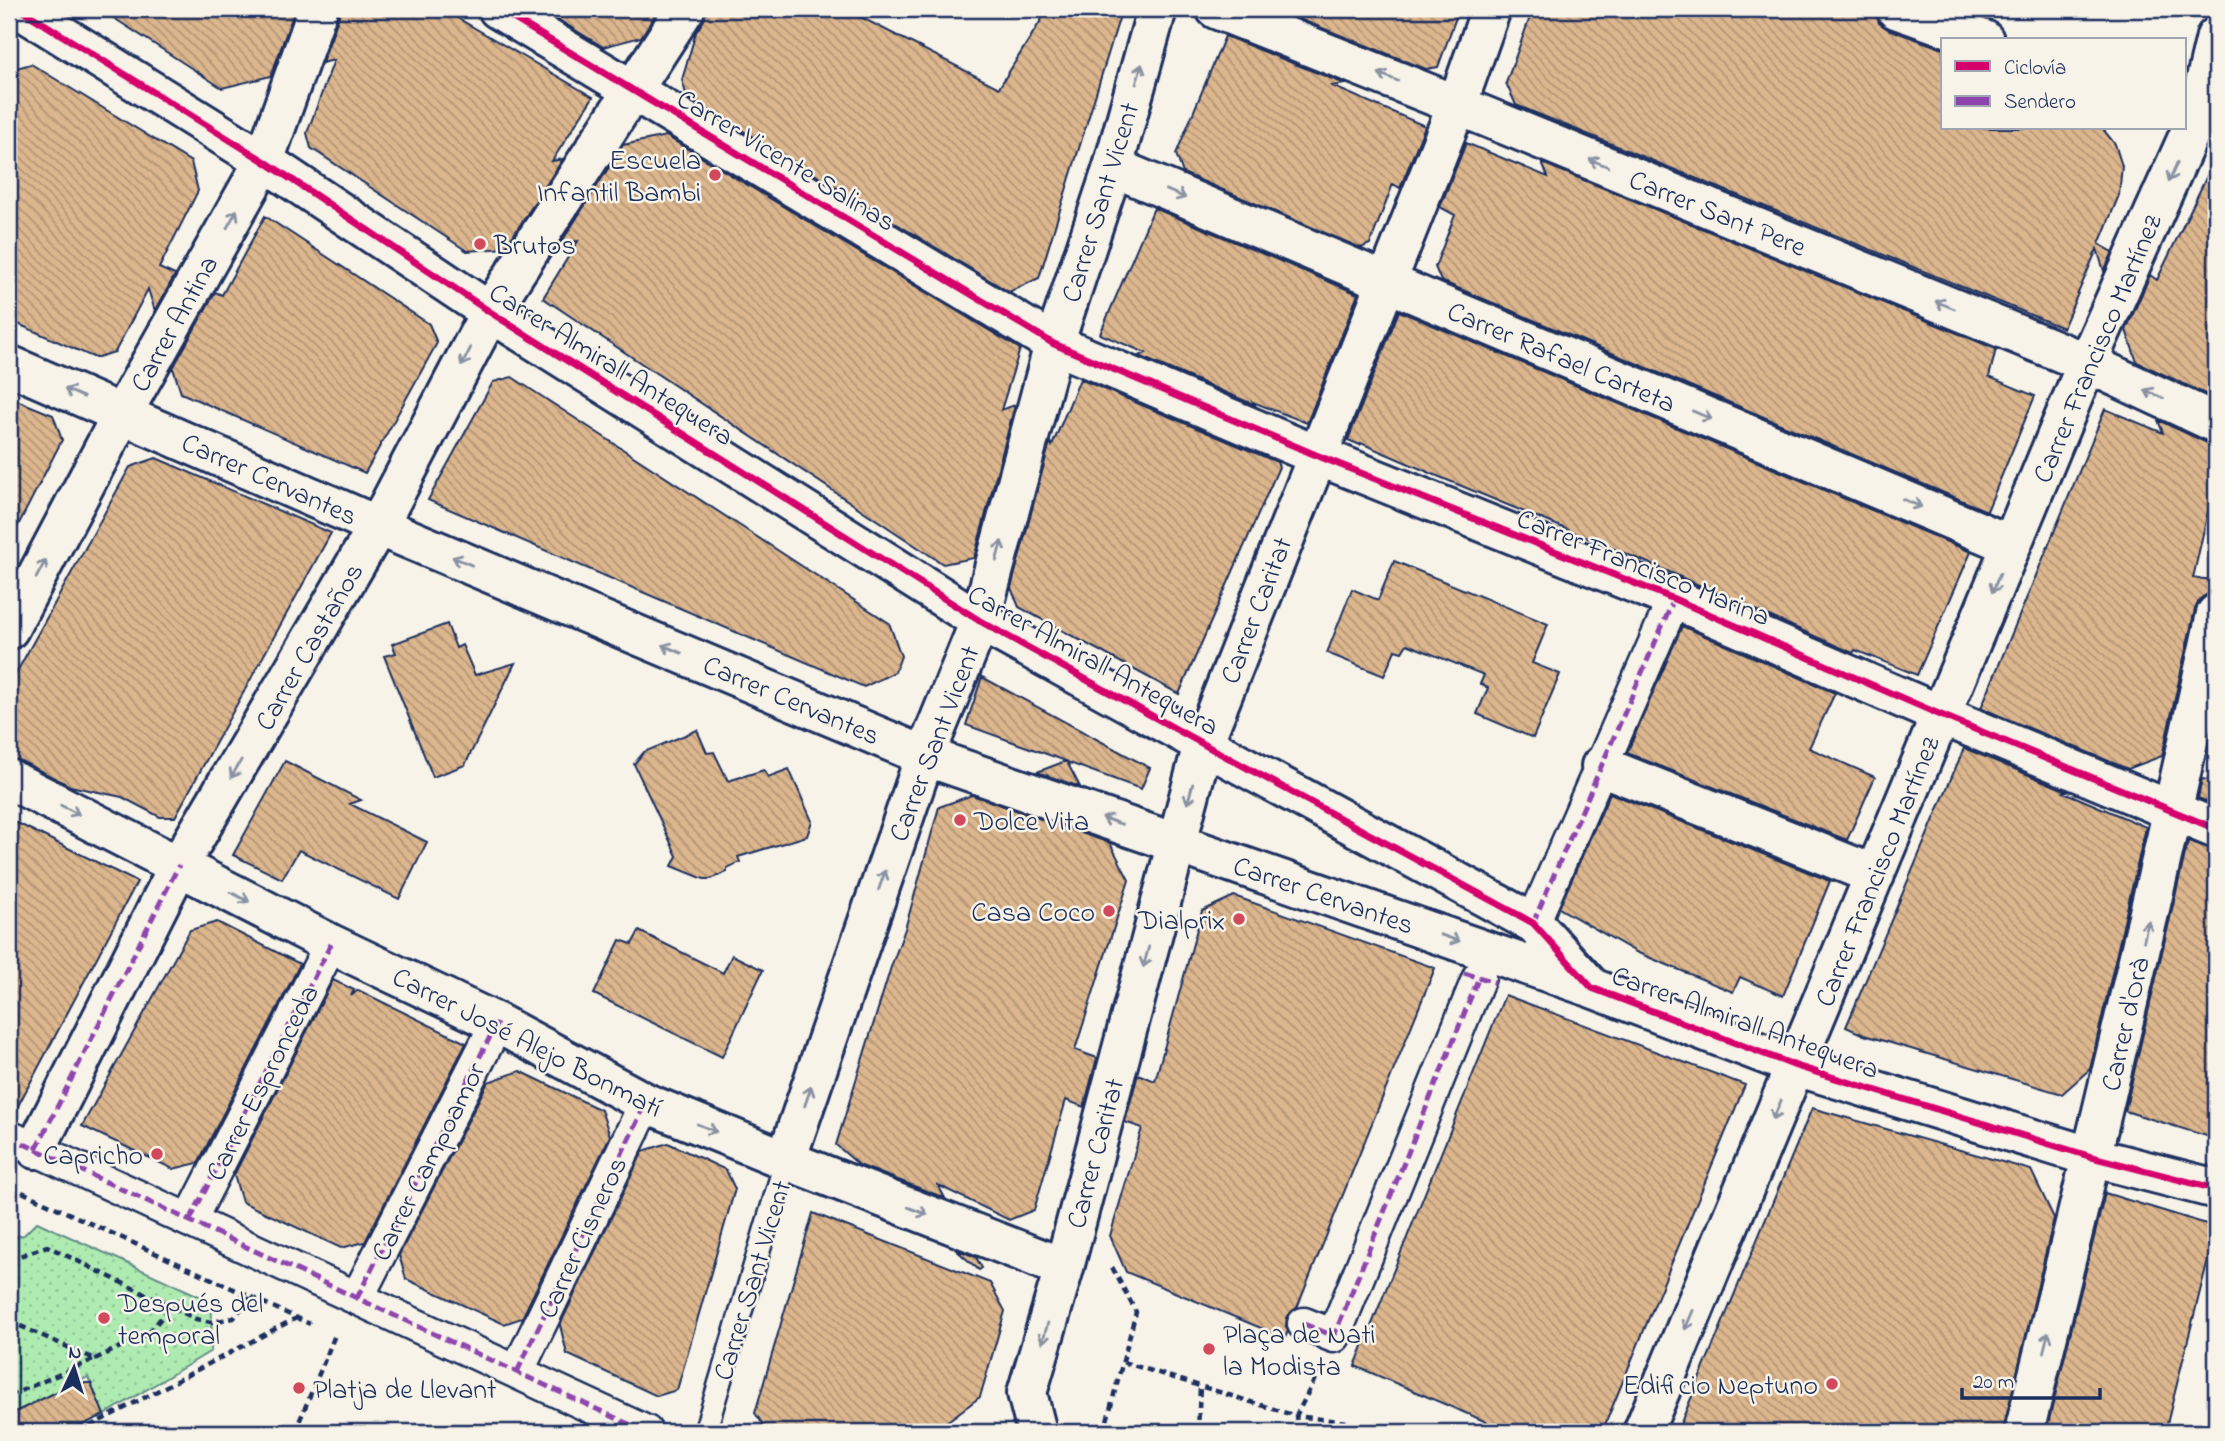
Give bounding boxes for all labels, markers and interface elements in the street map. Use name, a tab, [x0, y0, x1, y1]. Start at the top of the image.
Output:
legend	[1941, 38, 2186, 130]
text: Ciclovía	[2004, 54, 2066, 84]
one-way arrow	[1133, 63, 1146, 86]
one-way arrow	[1378, 70, 1399, 83]
street label: Carrer Vicente Salinas	[668, 80, 903, 244]
text: Sendero	[2004, 88, 2076, 118]
street label: Carrer Sant Vicent	[1052, 98, 1152, 308]
place label: Escuela Infantil Bambi	[537, 142, 701, 215]
one-way arrow	[1588, 155, 1610, 168]
one-way arrow	[2165, 160, 2178, 182]
street label: Carrer Sant Pere	[1622, 161, 1812, 270]
marker: Escuela Infantil Bambi	[707, 167, 723, 183]
one-way arrow	[1165, 188, 1186, 201]
street label: Carrer Francisco Martínez	[2024, 208, 2175, 490]
one-way arrow	[225, 209, 239, 229]
place label: Brutos	[493, 227, 576, 268]
marker: Brutos	[472, 236, 488, 252]
street label: Carrer Antina	[122, 249, 230, 400]
street label: Carrer Almirall Antequera	[480, 274, 741, 458]
street label: Carrer Rafael Carteta	[1440, 293, 1681, 426]
one-way arrow	[1935, 297, 1957, 310]
one-way arrow	[459, 346, 472, 367]
one-way arrow	[63, 386, 85, 399]
one-way arrow	[2144, 387, 2165, 400]
one-way arrow	[1691, 409, 1712, 422]
street label: Carrer Cervantes	[174, 424, 363, 538]
one-way arrow	[1900, 497, 1922, 510]
street label: Carrer Francisco Marina	[1510, 500, 1776, 639]
street label: Carrer Caritat	[1211, 532, 1305, 691]
one-way arrow	[993, 540, 1006, 563]
one-way arrow	[452, 554, 474, 567]
street label: Carrer Castaños	[246, 556, 376, 739]
one-way arrow	[34, 559, 48, 580]
one-way arrow	[1988, 572, 2001, 593]
street label: Carrer Almirall Antequera	[959, 576, 1226, 748]
street label: Carrer Sant Vicent	[880, 640, 993, 848]
one-way arrow	[662, 642, 683, 655]
street label: Carrer Cervantes	[696, 647, 885, 758]
street label: Carrer Francisco Martínez	[1806, 731, 1952, 1014]
one-way arrow	[228, 759, 242, 779]
one-way arrow	[1182, 783, 1195, 805]
one-way arrow	[59, 803, 80, 817]
place label: Dolce Vita	[973, 803, 1089, 844]
marker: Dolce Vita	[952, 812, 968, 828]
one-way arrow	[1101, 814, 1123, 827]
street label: Carrer Cervantes	[1227, 847, 1419, 947]
one-way arrow	[877, 870, 889, 892]
one-way arrow	[229, 890, 250, 904]
place label: Casa Coco	[971, 894, 1095, 935]
place label: Dialprix	[1137, 902, 1225, 943]
marker: Casa Coco	[1101, 903, 1117, 919]
marker: Dialprix	[1231, 911, 1247, 927]
one-way arrow	[2139, 920, 2153, 943]
one-way arrow	[1438, 933, 1460, 945]
one-way arrow	[1139, 945, 1152, 968]
street label: Carrer d'Orà	[2092, 954, 2163, 1096]
street label: Carrer Almirall Antequera	[1605, 957, 1884, 1092]
street label: Carrer José Alejo Bonmatí	[384, 958, 669, 1130]
street label: Carrer Espronceda	[197, 978, 331, 1189]
street label: Carrer Campoamor	[362, 1056, 498, 1269]
street label: Carrer Caritat	[1058, 1074, 1137, 1234]
one-way arrow	[803, 1085, 815, 1107]
one-way arrow	[1770, 1099, 1783, 1120]
one-way arrow	[696, 1122, 717, 1135]
place label: Capricho	[43, 1137, 143, 1178]
marker: Capricho	[149, 1146, 165, 1162]
street label: Carrer Cisneros	[529, 1151, 640, 1326]
street label: Carrer Sant Vicent	[704, 1176, 804, 1386]
one-way arrow	[907, 1206, 929, 1219]
place label: Después del temporal	[117, 1285, 263, 1358]
one-way arrow	[1682, 1309, 1695, 1330]
marker: Después del temporal	[96, 1310, 112, 1326]
place label: Plaça de Nati la Modista	[1223, 1316, 1376, 1389]
one-way arrow	[1037, 1322, 1050, 1344]
one-way arrow	[2040, 1331, 2053, 1354]
north arrow	[38, 1332, 108, 1402]
text: N	[68, 1340, 83, 1367]
marker: Plaça de Nati la Modista	[1201, 1341, 1217, 1357]
scale bar	[1962, 1357, 2101, 1401]
place label: Edificio Neptuno	[1623, 1367, 1818, 1408]
text: 20 m	[1973, 1368, 2014, 1398]
place label: Platja de Llevant	[313, 1371, 497, 1412]
marker: Edificio Neptuno	[1824, 1376, 1840, 1392]
marker: Platja de Llevant	[291, 1380, 307, 1396]

